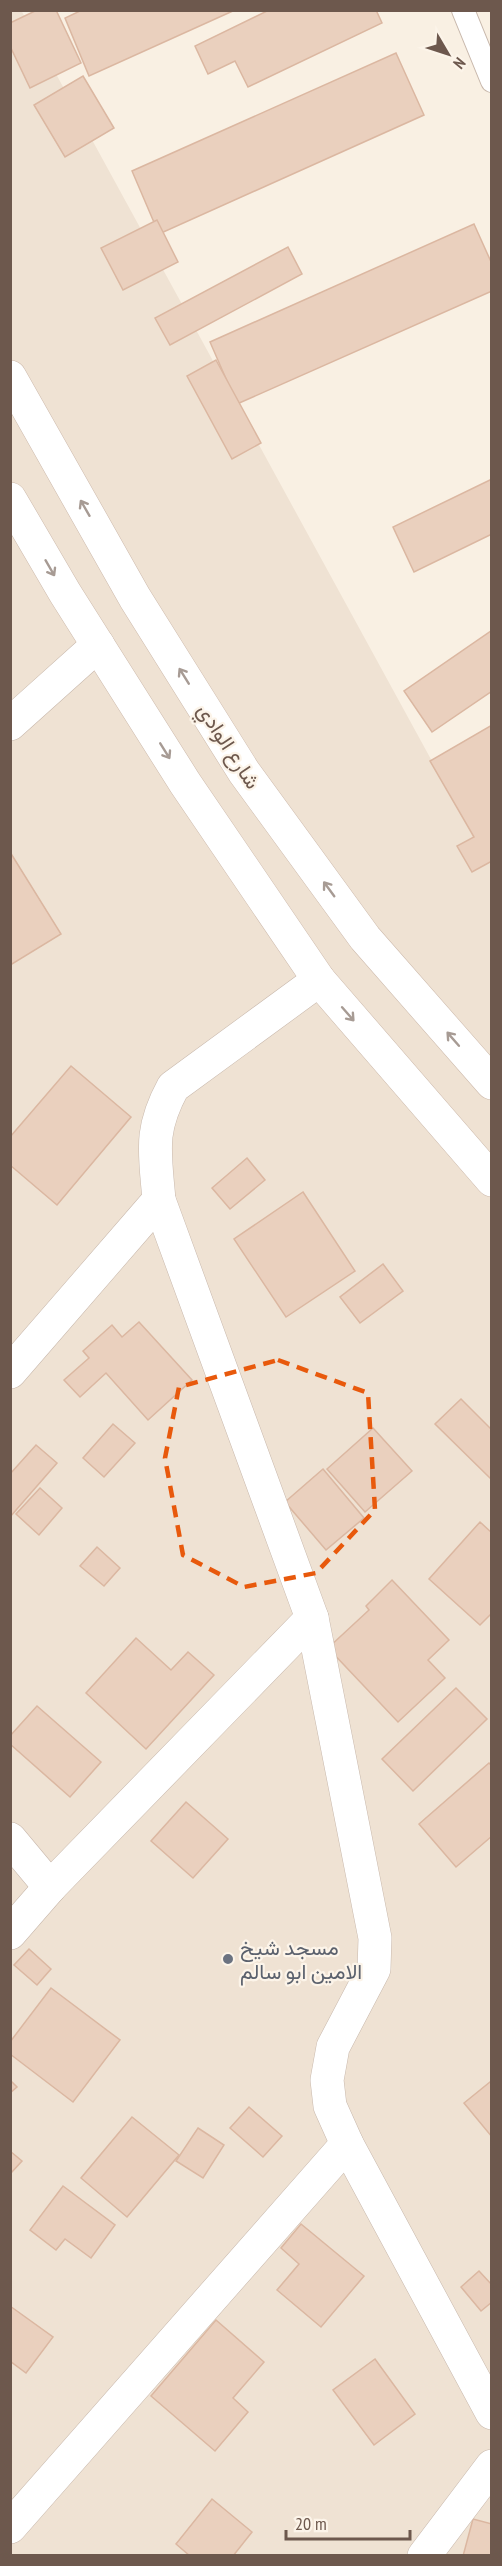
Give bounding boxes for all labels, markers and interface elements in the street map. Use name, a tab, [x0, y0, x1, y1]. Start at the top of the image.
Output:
north arrow	[418, 24, 478, 84]
text: N	[449, 54, 470, 73]
one-way arrow	[78, 500, 90, 517]
one-way arrow	[45, 559, 57, 576]
one-way arrow	[178, 668, 190, 685]
street label: شارع الوادي	[188, 698, 267, 796]
one-way arrow	[159, 742, 171, 759]
one-way arrow	[323, 881, 335, 897]
one-way arrow	[342, 1006, 355, 1022]
one-way arrow	[446, 1032, 460, 1047]
place label: مسجد شيخ الامين ابو سالم	[240, 1934, 362, 1986]
marker: مسجد شيخ الامين ابو سالم	[221, 1952, 235, 1966]
scale bar	[286, 2503, 410, 2541]
text: 20 m	[295, 2512, 327, 2535]

